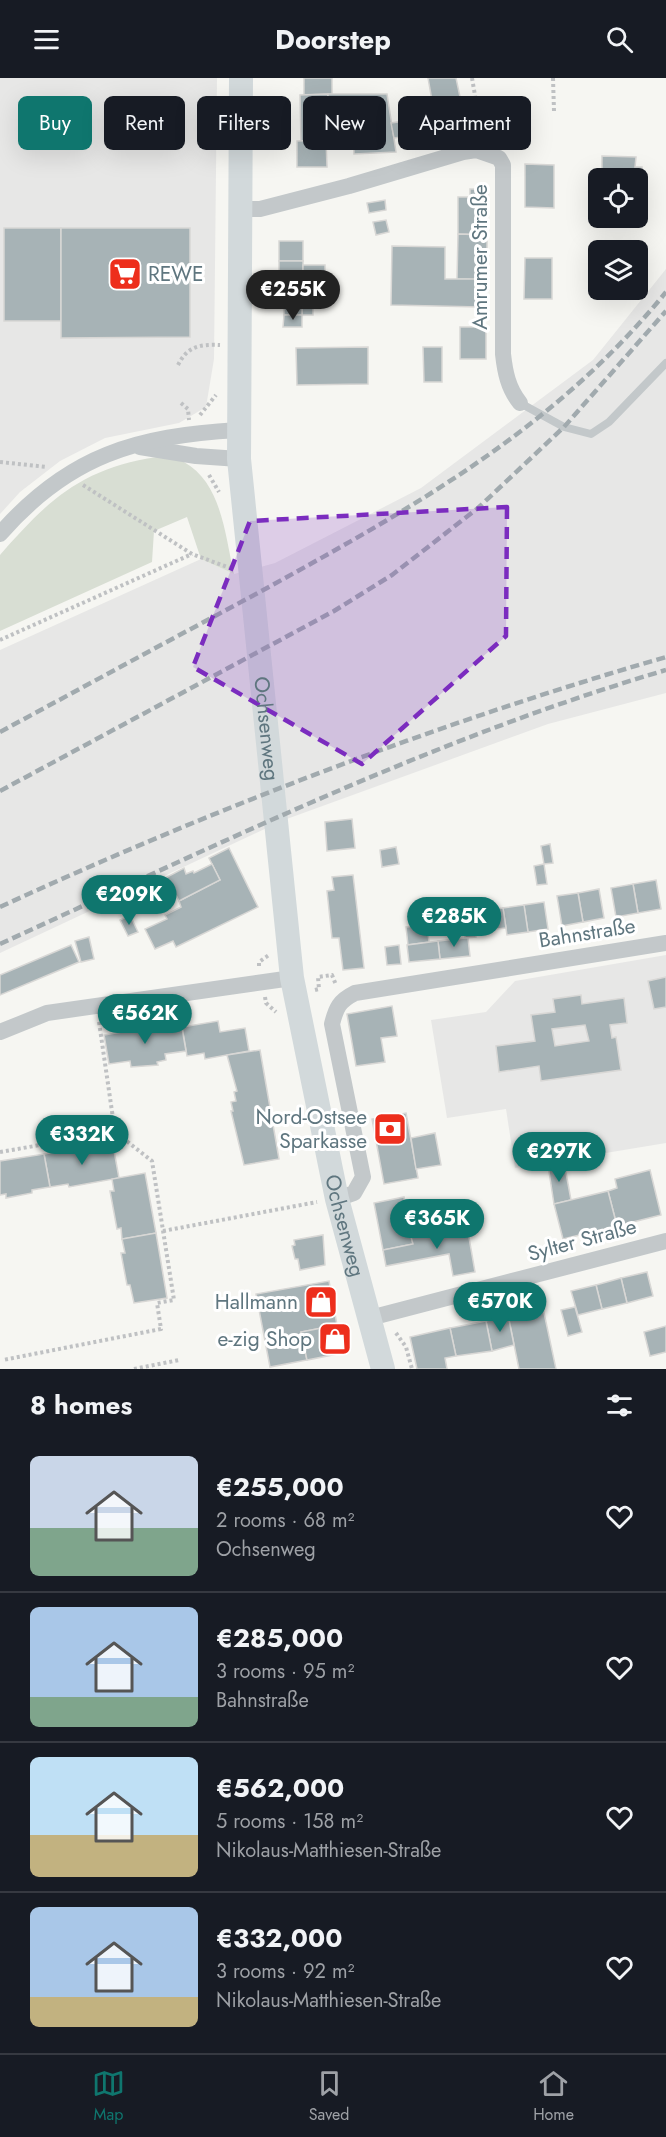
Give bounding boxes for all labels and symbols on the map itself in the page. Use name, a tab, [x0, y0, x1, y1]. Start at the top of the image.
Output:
street label: Amrumer Straße	[465, 184, 495, 330]
supermarket icon: REWE	[107, 256, 143, 292]
place label: REWE	[148, 259, 204, 289]
pin: €255K	[251, 270, 335, 321]
street label: Ochsenweg	[246, 675, 287, 782]
pin: €209K	[87, 875, 171, 926]
pin: €285K	[412, 897, 496, 948]
street label: Bahnstraße	[537, 911, 638, 955]
pin: €562K	[103, 994, 187, 1045]
place label: Nord-Ostsee Sparkasse	[255, 1102, 367, 1156]
bank icon: Nord-Ostsee Sparkasse	[372, 1111, 408, 1147]
pin: €332K	[40, 1115, 124, 1166]
pin: €297K	[517, 1132, 601, 1183]
street label: Ochsenweg	[317, 1172, 372, 1280]
pin: €365K	[395, 1199, 479, 1250]
street label: Sylter Straße	[524, 1211, 640, 1269]
pin: €570K	[458, 1282, 542, 1333]
shop icon: Hallmann	[303, 1284, 339, 1320]
place label: Hallmann	[215, 1287, 298, 1317]
shop icon: e-zig Shop	[317, 1321, 353, 1357]
place label: e-zig Shop	[217, 1324, 312, 1354]

